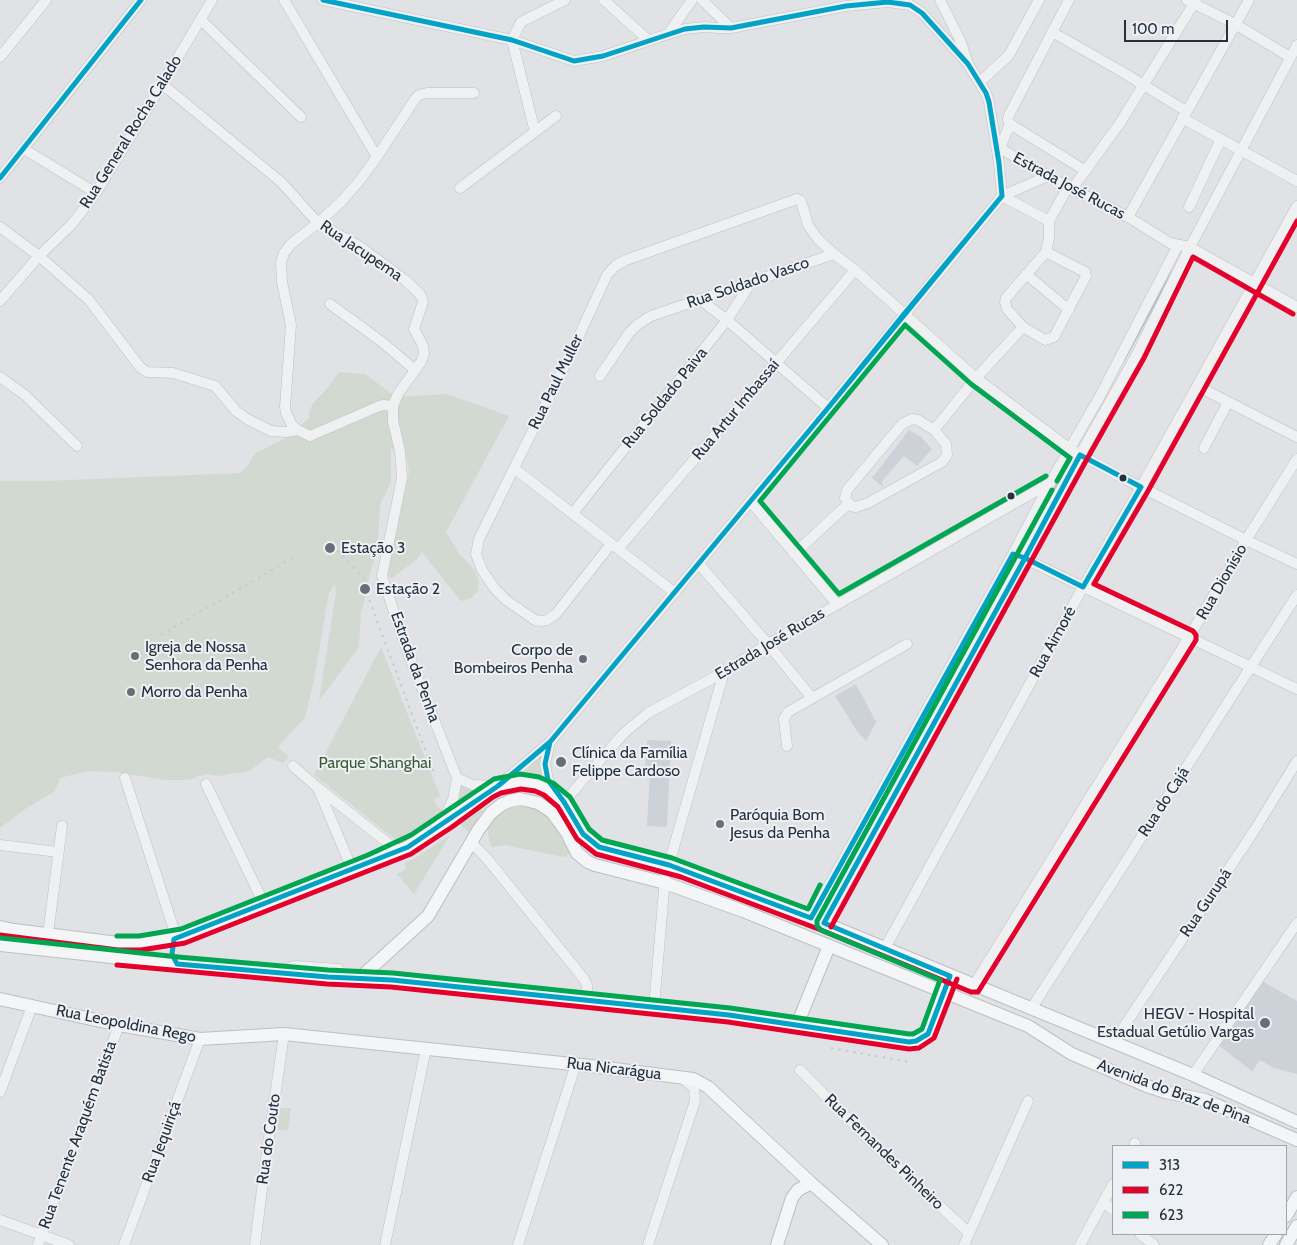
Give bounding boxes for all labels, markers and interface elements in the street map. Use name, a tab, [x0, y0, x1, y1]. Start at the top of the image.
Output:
scale bar	[1127, 10, 1231, 42]
text: 100 m	[1132, 20, 1174, 38]
street label: Rua General Rocha Calado	[76, 52, 186, 212]
street label: Estrada José Rucas	[1010, 148, 1128, 224]
street label: Rua Jacupema	[316, 216, 406, 286]
street label: Rua Soldado Vasco	[684, 253, 812, 313]
street label: Rua Paul Muller	[525, 331, 587, 433]
street label: Rua Soldado Paiva	[618, 344, 712, 452]
street label: Rua Artur Imbassaí	[688, 356, 784, 464]
unlabelled marker	[1118, 473, 1128, 483]
unlabelled marker	[1006, 491, 1016, 501]
place label: Estação 3	[341, 538, 405, 558]
marker: Estação 3	[323, 541, 337, 555]
street label: Rua Dionísio	[1193, 541, 1251, 623]
place label: Estação 2	[376, 579, 440, 599]
marker: Estação 2	[358, 582, 372, 596]
street label: Rua Aimoré	[1026, 603, 1080, 681]
street label: Estrada José Rucas	[712, 604, 828, 684]
street label: Estrada da Penha	[386, 609, 444, 725]
place label: Igreja de Nossa Senhora da Penha	[145, 637, 268, 675]
place label: Corpo de Bombeiros Penha	[454, 640, 573, 678]
marker: Igreja de Nossa Senhora da Penha	[129, 650, 141, 662]
marker: Corpo de Bombeiros Penha	[577, 653, 589, 665]
place label: Morro da Penha	[141, 682, 247, 702]
marker: Morro da Penha	[125, 686, 137, 698]
place label: Clínica da Família Felippe Cardoso	[572, 743, 687, 781]
park label: Parque Shanghai	[319, 753, 431, 773]
marker: Clínica da Família Felippe Cardoso	[554, 755, 568, 769]
street label: Rua do Cajá	[1134, 764, 1194, 840]
place label: Paróquia Bom Jesus da Penha	[730, 805, 830, 843]
marker: Paróquia Bom Jesus da Penha	[714, 818, 726, 830]
street label: Rua Gurupá	[1176, 865, 1236, 941]
street label: Rua Leopoldina Rego	[54, 1001, 198, 1047]
place label: HEGV - Hospital Estadual Getúlio Vargas	[1097, 1004, 1254, 1042]
marker: HEGV - Hospital Estadual Getúlio Vargas	[1258, 1016, 1272, 1030]
street label: Rua Tenente Araquém Batista	[35, 1038, 121, 1232]
street label: Rua Nicarágua	[566, 1054, 662, 1084]
street label: Avenida do Braz de Pina	[1095, 1055, 1253, 1129]
street label: Rua Fernandes Pinheiro	[820, 1090, 948, 1214]
street label: Rua do Couto	[253, 1092, 285, 1186]
street label: Rua Jequiriçá	[138, 1099, 186, 1185]
legend	[1112, 1145, 1287, 1235]
text: 313	[1159, 1156, 1180, 1174]
text: 622	[1159, 1181, 1183, 1199]
text: 623	[1159, 1206, 1184, 1224]

